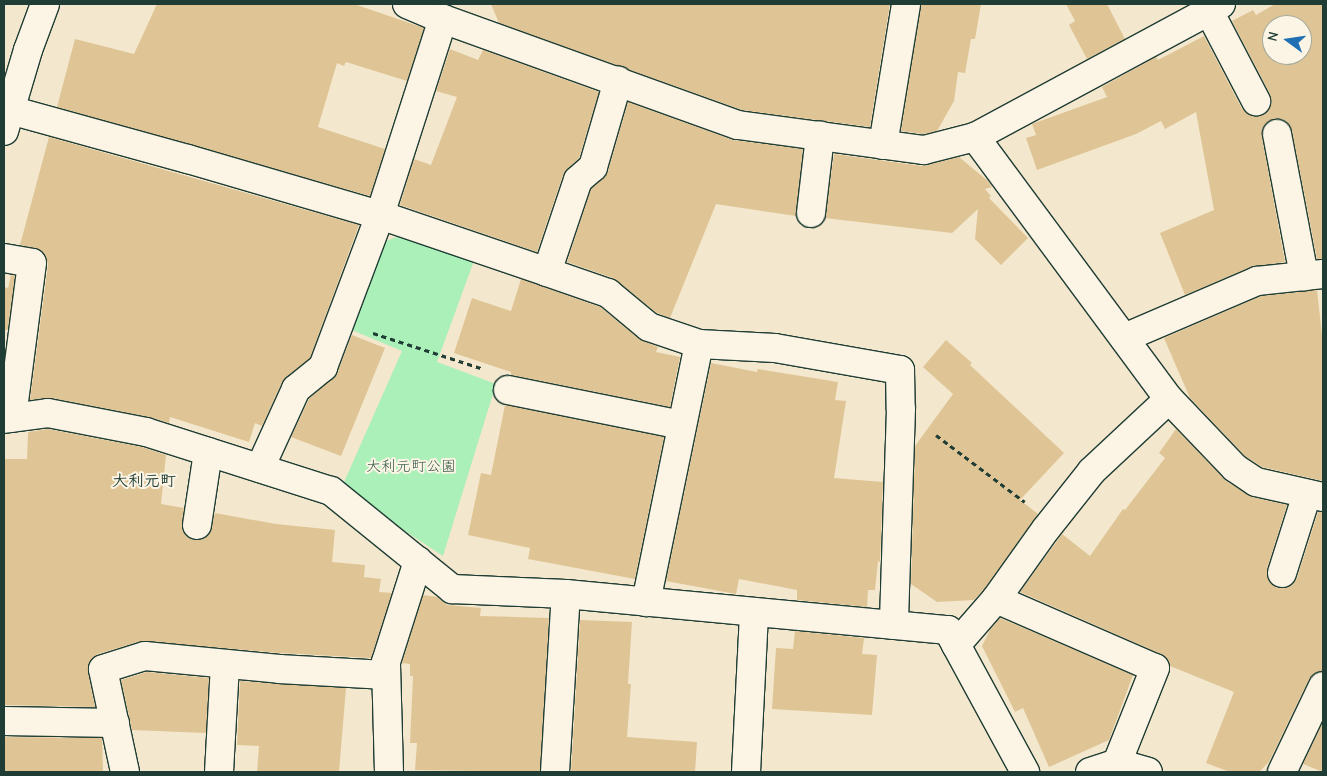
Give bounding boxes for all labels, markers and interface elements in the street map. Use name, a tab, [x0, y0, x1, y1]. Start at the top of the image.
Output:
north arrow	[1262, 15, 1312, 65]
text: N	[1264, 30, 1282, 43]
park label: 大利元町公園	[366, 458, 456, 476]
district label: 大利元町	[112, 471, 176, 491]

